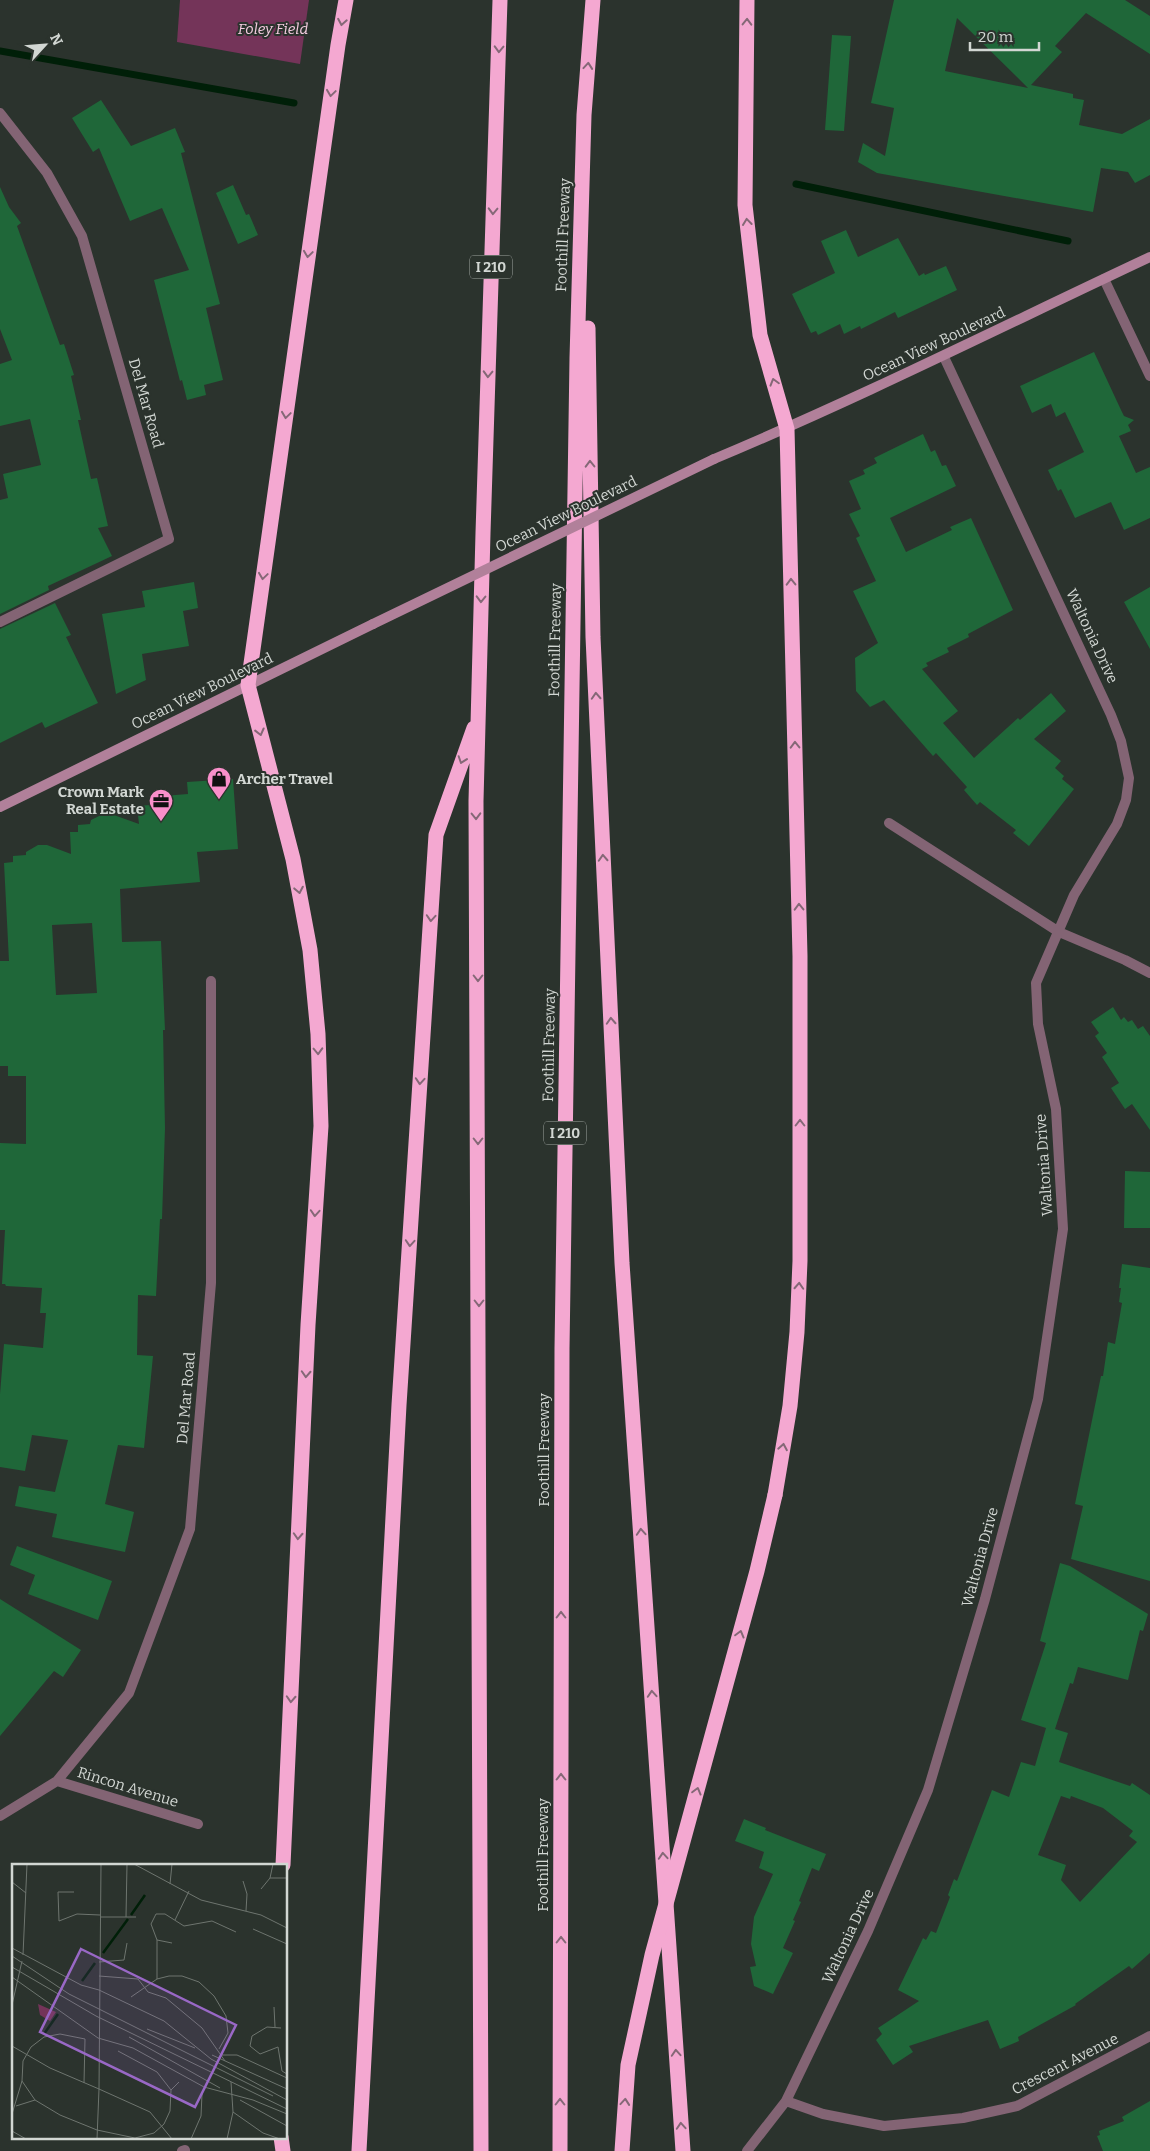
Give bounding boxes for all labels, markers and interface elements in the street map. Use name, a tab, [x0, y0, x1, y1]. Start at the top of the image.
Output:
one-way arrow	[337, 18, 347, 27]
one-way arrow	[742, 18, 752, 26]
north arrow	[20, 20, 70, 70]
park label: Foley Field	[238, 20, 308, 38]
scale bar	[970, 20, 1039, 52]
text: 20 m	[978, 28, 1014, 46]
text: N	[46, 31, 66, 48]
one-way arrow	[494, 45, 504, 53]
one-way arrow	[582, 62, 593, 70]
one-way arrow	[326, 89, 337, 97]
street label: Foothill Freeway	[552, 178, 574, 292]
one-way arrow	[488, 207, 499, 215]
one-way arrow	[742, 218, 753, 226]
one-way arrow	[304, 250, 314, 258]
road number: I 210	[470, 256, 512, 278]
street label: Ocean View Boulevard	[860, 303, 1008, 385]
street label: Del Mar Road	[125, 356, 167, 450]
one-way arrow	[483, 370, 493, 378]
one-way arrow	[769, 378, 779, 386]
one-way arrow	[281, 411, 292, 419]
one-way arrow	[585, 459, 595, 467]
street label: Ocean View Boulevard	[492, 472, 640, 556]
one-way arrow	[258, 572, 269, 580]
one-way arrow	[786, 578, 796, 586]
street label: Foothill Freeway	[545, 583, 565, 697]
street label: Waltonia Drive	[1062, 586, 1122, 686]
one-way arrow	[476, 596, 486, 604]
street label: Ocean View Boulevard	[128, 649, 276, 733]
one-way arrow	[590, 692, 601, 700]
one-way arrow	[254, 728, 265, 737]
one-way arrow	[790, 740, 800, 748]
one-way arrow	[458, 756, 468, 764]
shop icon: Archer Travel	[206, 766, 232, 800]
place label: Archer Travel	[236, 770, 333, 788]
place label: Crown Mark Real Estate	[58, 783, 144, 818]
office icon: Crown Mark Real Estate	[148, 788, 174, 822]
one-way arrow	[471, 812, 482, 820]
one-way arrow	[598, 854, 609, 862]
one-way arrow	[293, 886, 303, 894]
one-way arrow	[794, 903, 804, 910]
one-way arrow	[426, 915, 437, 923]
one-way arrow	[473, 974, 483, 982]
street label: Foothill Freeway	[539, 988, 559, 1102]
one-way arrow	[605, 1016, 616, 1024]
one-way arrow	[313, 1047, 324, 1055]
one-way arrow	[415, 1077, 426, 1085]
street label: Waltonia Drive	[1031, 1113, 1057, 1217]
one-way arrow	[795, 1119, 805, 1126]
road number: I 210	[544, 1122, 586, 1144]
one-way arrow	[473, 1137, 483, 1145]
one-way arrow	[310, 1210, 321, 1218]
one-way arrow	[405, 1239, 416, 1247]
one-way arrow	[794, 1281, 804, 1289]
one-way arrow	[474, 1300, 484, 1307]
street label: Del Mar Road	[173, 1351, 199, 1445]
one-way arrow	[301, 1370, 311, 1378]
street label: Foothill Freeway	[535, 1393, 553, 1507]
one-way arrow	[777, 1443, 787, 1451]
street label: Waltonia Drive	[958, 1505, 1002, 1609]
one-way arrow	[636, 1527, 647, 1535]
one-way arrow	[293, 1533, 304, 1541]
one-way arrow	[556, 1611, 566, 1618]
one-way arrow	[734, 1631, 744, 1639]
one-way arrow	[647, 1690, 658, 1698]
one-way arrow	[285, 1695, 296, 1703]
street label: Rincon Avenue	[75, 1763, 181, 1811]
one-way arrow	[556, 1773, 566, 1781]
one-way arrow	[691, 1788, 701, 1796]
street label: Foothill Freeway	[534, 1798, 552, 1912]
one-way arrow	[658, 1852, 669, 1860]
inset map	[12, 1864, 288, 2138]
street label: Waltonia Drive	[818, 1886, 878, 1986]
one-way arrow	[556, 1936, 566, 1944]
street label: Crescent Avenue	[1009, 2029, 1121, 2099]
one-way arrow	[671, 2049, 682, 2057]
one-way arrow	[555, 2098, 565, 2106]
one-way arrow	[619, 2098, 630, 2106]
one-way arrow	[676, 2122, 687, 2130]

